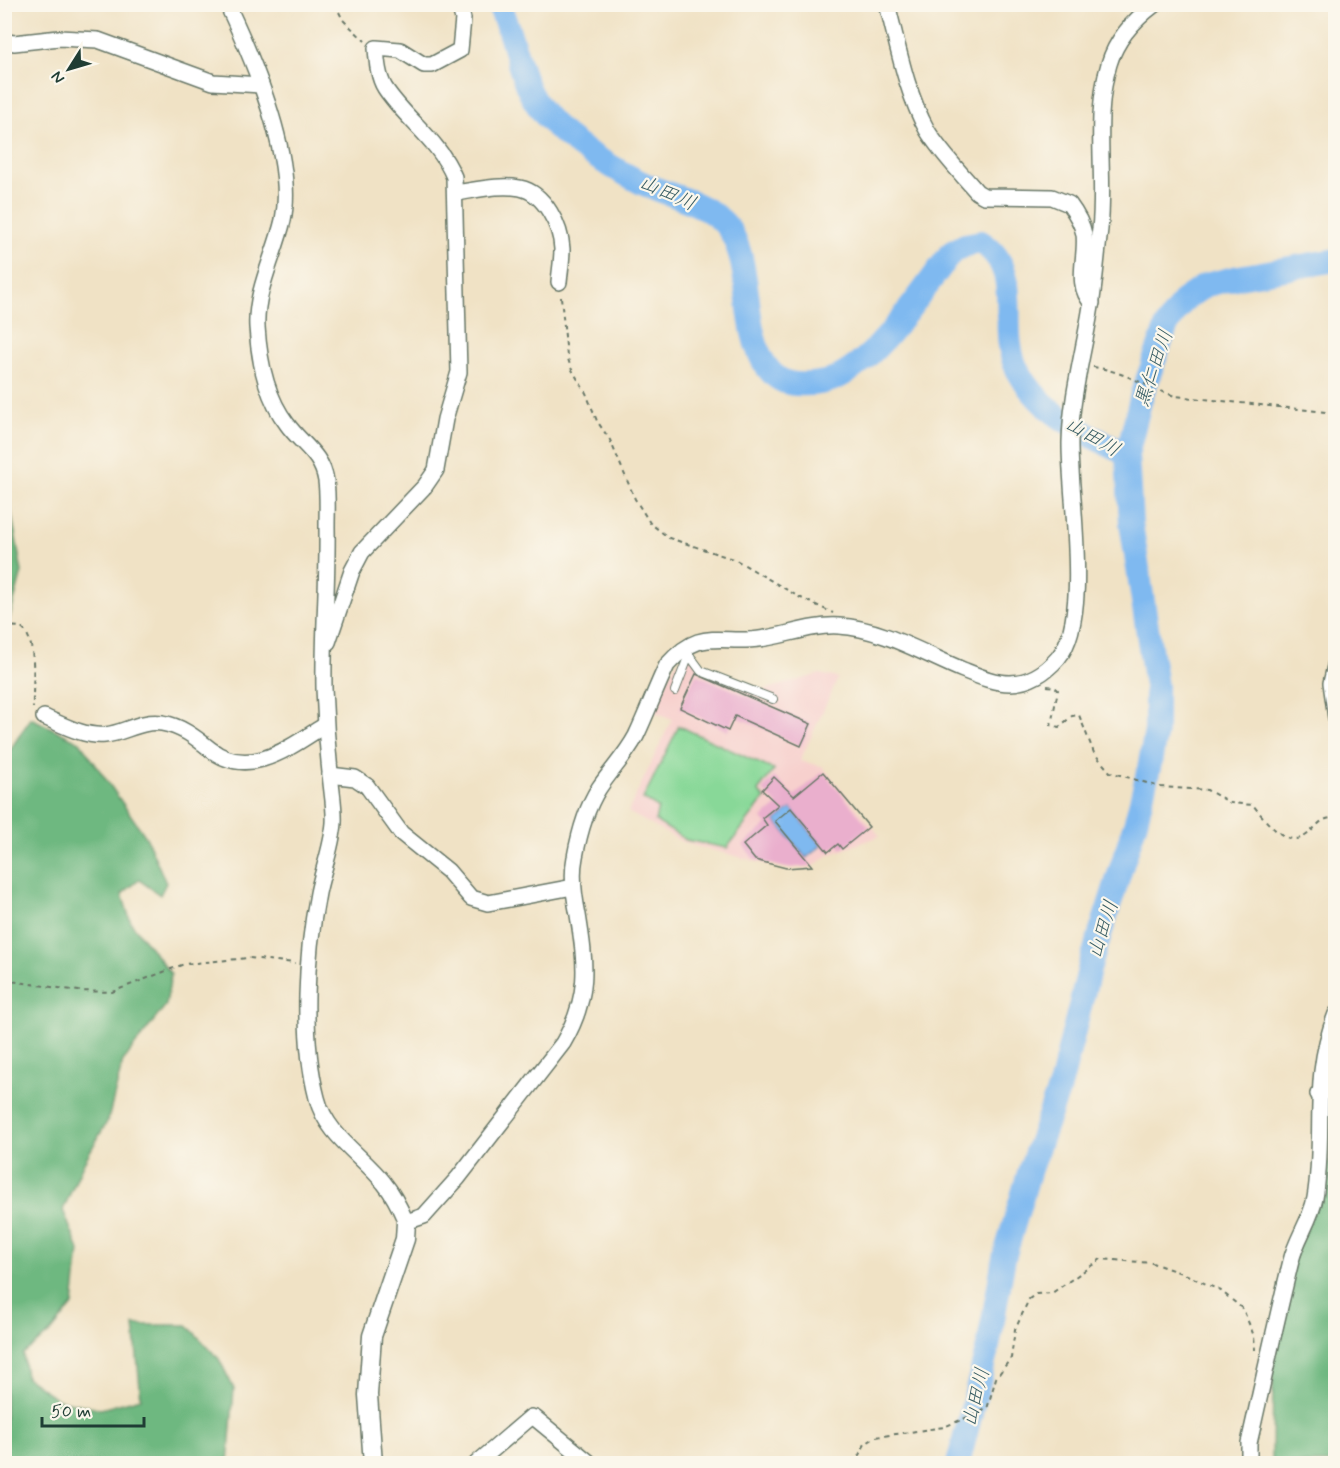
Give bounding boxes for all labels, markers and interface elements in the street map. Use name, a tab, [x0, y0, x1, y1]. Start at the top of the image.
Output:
north arrow	[39, 39, 99, 99]
text: N	[47, 67, 70, 88]
water label: 山田川	[634, 169, 700, 218]
water label: 黒仁田川	[1129, 326, 1180, 411]
water label: 山田川	[1060, 411, 1125, 464]
water label: 山田川	[1081, 897, 1126, 962]
water label: 山田川	[956, 1365, 997, 1430]
scale bar	[42, 1390, 144, 1428]
text: 50 m	[51, 1400, 91, 1424]

